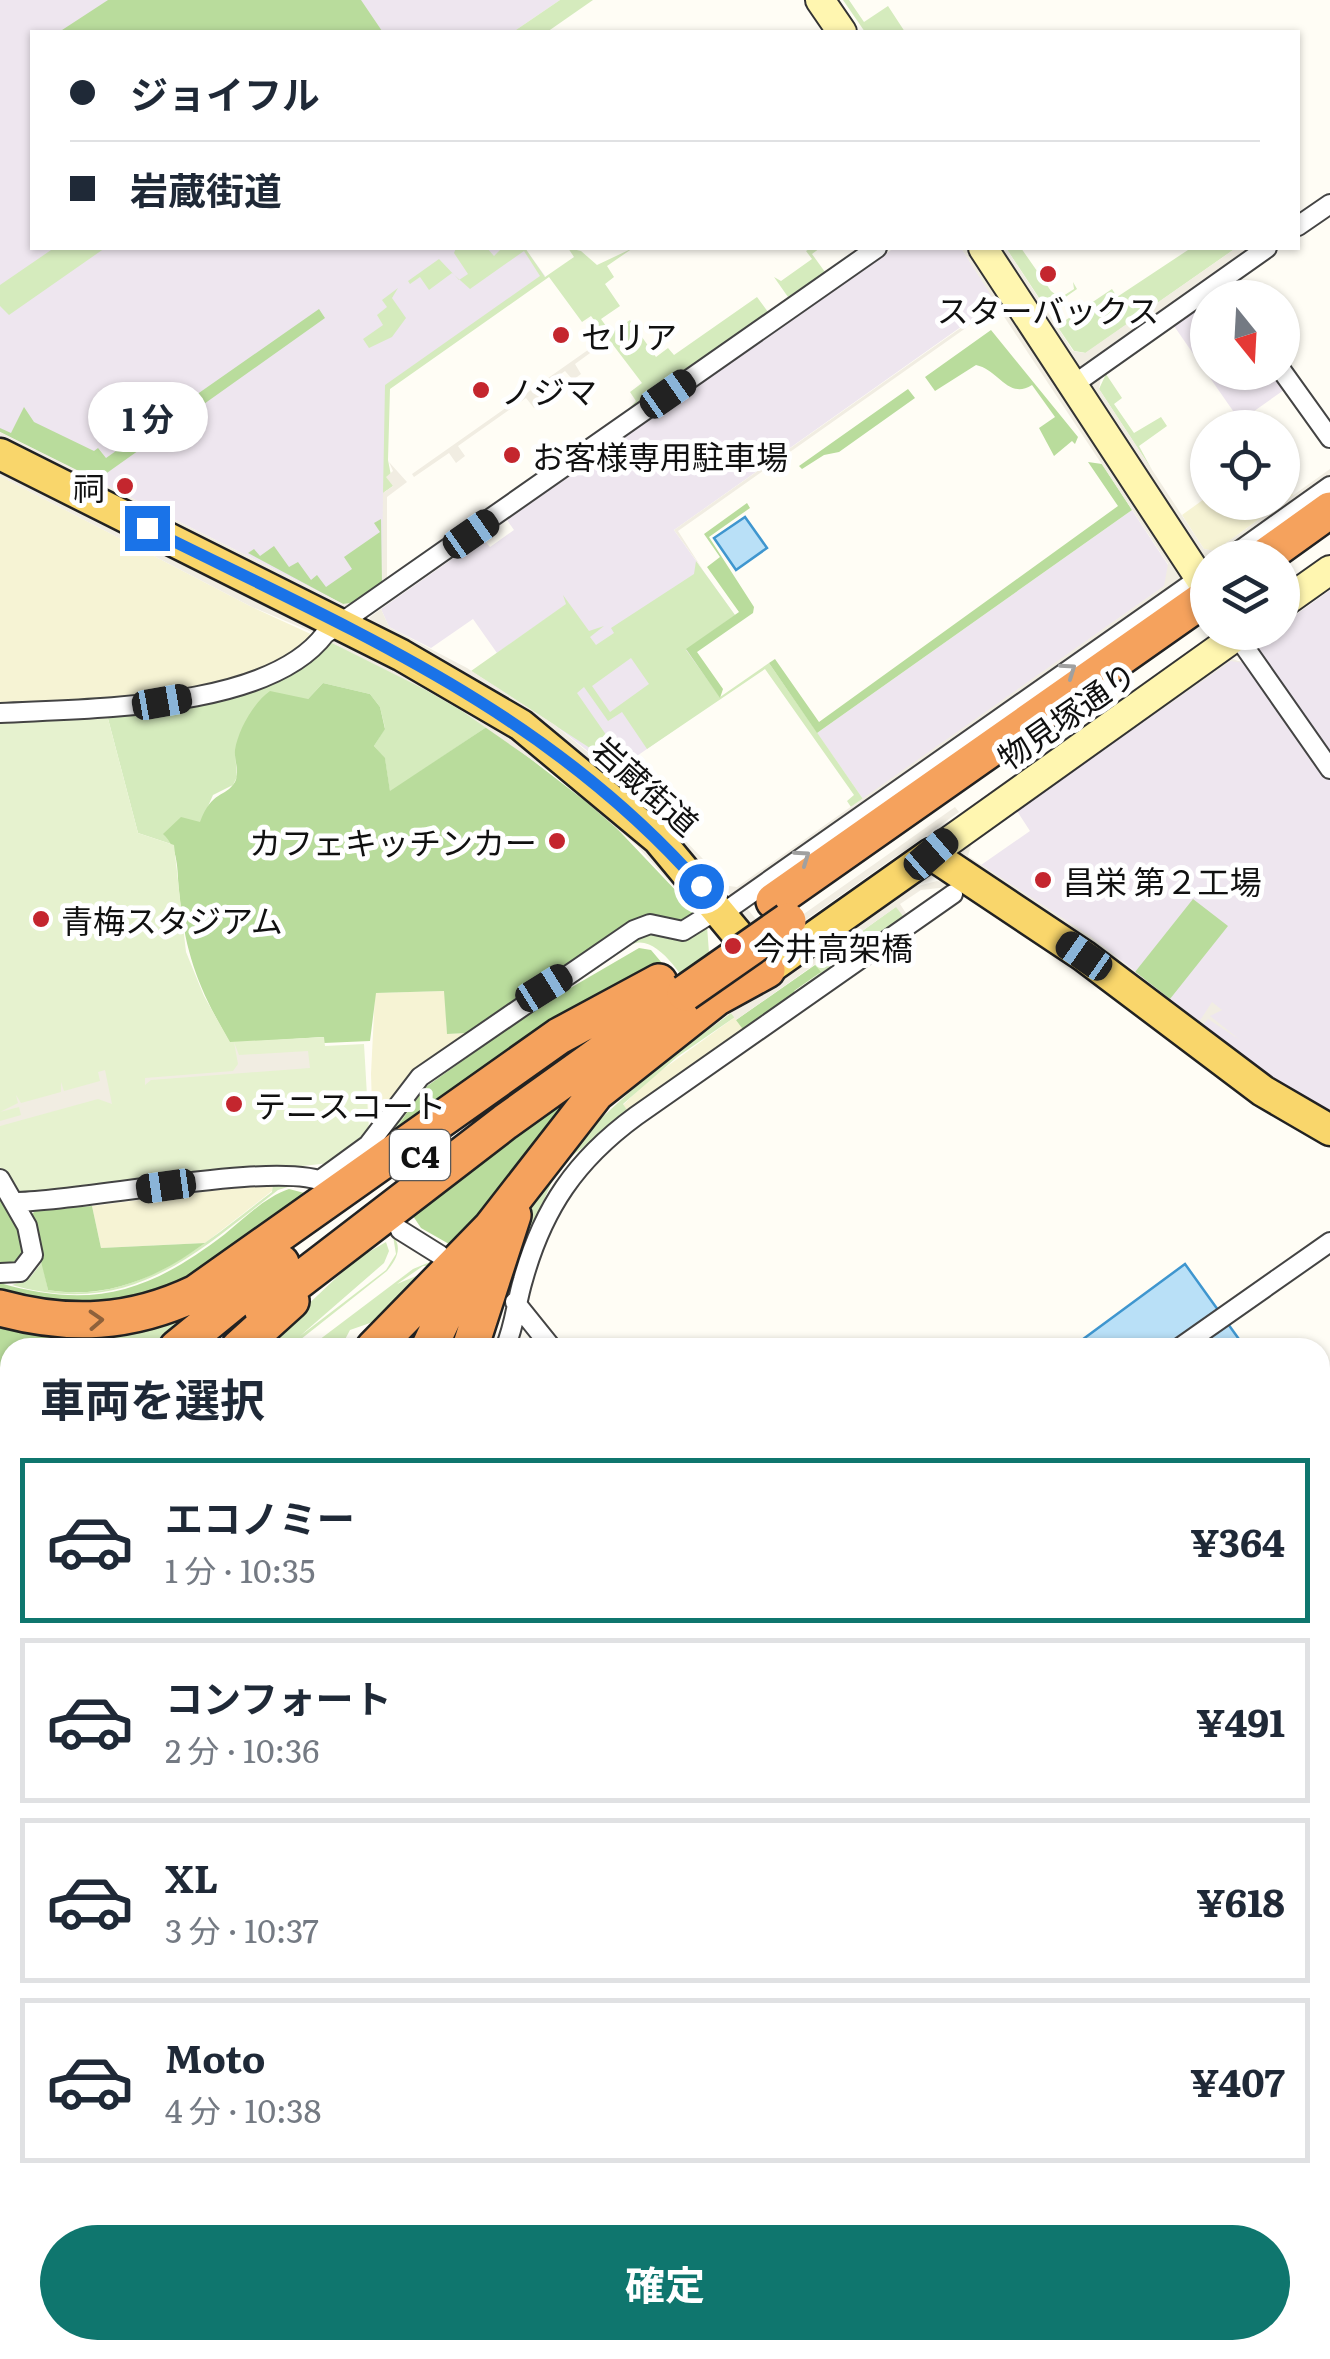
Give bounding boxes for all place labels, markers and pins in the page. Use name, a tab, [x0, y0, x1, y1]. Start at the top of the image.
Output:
marker: スターバックス	[1037, 263, 1059, 285]
place label: スターバックス	[937, 285, 1159, 333]
place label: セリア	[581, 311, 677, 359]
marker: セリア	[550, 324, 572, 346]
place label: ノジマ	[501, 366, 597, 414]
marker: ノジマ	[470, 379, 492, 401]
place label: お客様専用駐車場	[532, 431, 788, 479]
marker: お客様専用駐車場	[501, 444, 523, 466]
place label: 祠	[73, 462, 105, 510]
marker: 祠	[114, 475, 136, 497]
place label: カフェキッチンカー	[249, 817, 537, 865]
marker: カフェキッチンカー	[546, 830, 568, 852]
place label: 昌栄 第２工場	[1063, 856, 1261, 904]
marker: 昌栄 第２工場	[1032, 869, 1054, 891]
place label: 青梅スタジアム	[61, 895, 283, 943]
marker: 青梅スタジアム	[30, 908, 52, 930]
place label: 今井高架橋	[753, 922, 913, 970]
marker: 今井高架橋	[722, 935, 744, 957]
place label: テニスコート	[254, 1080, 446, 1128]
marker: テニスコート	[223, 1093, 245, 1115]

